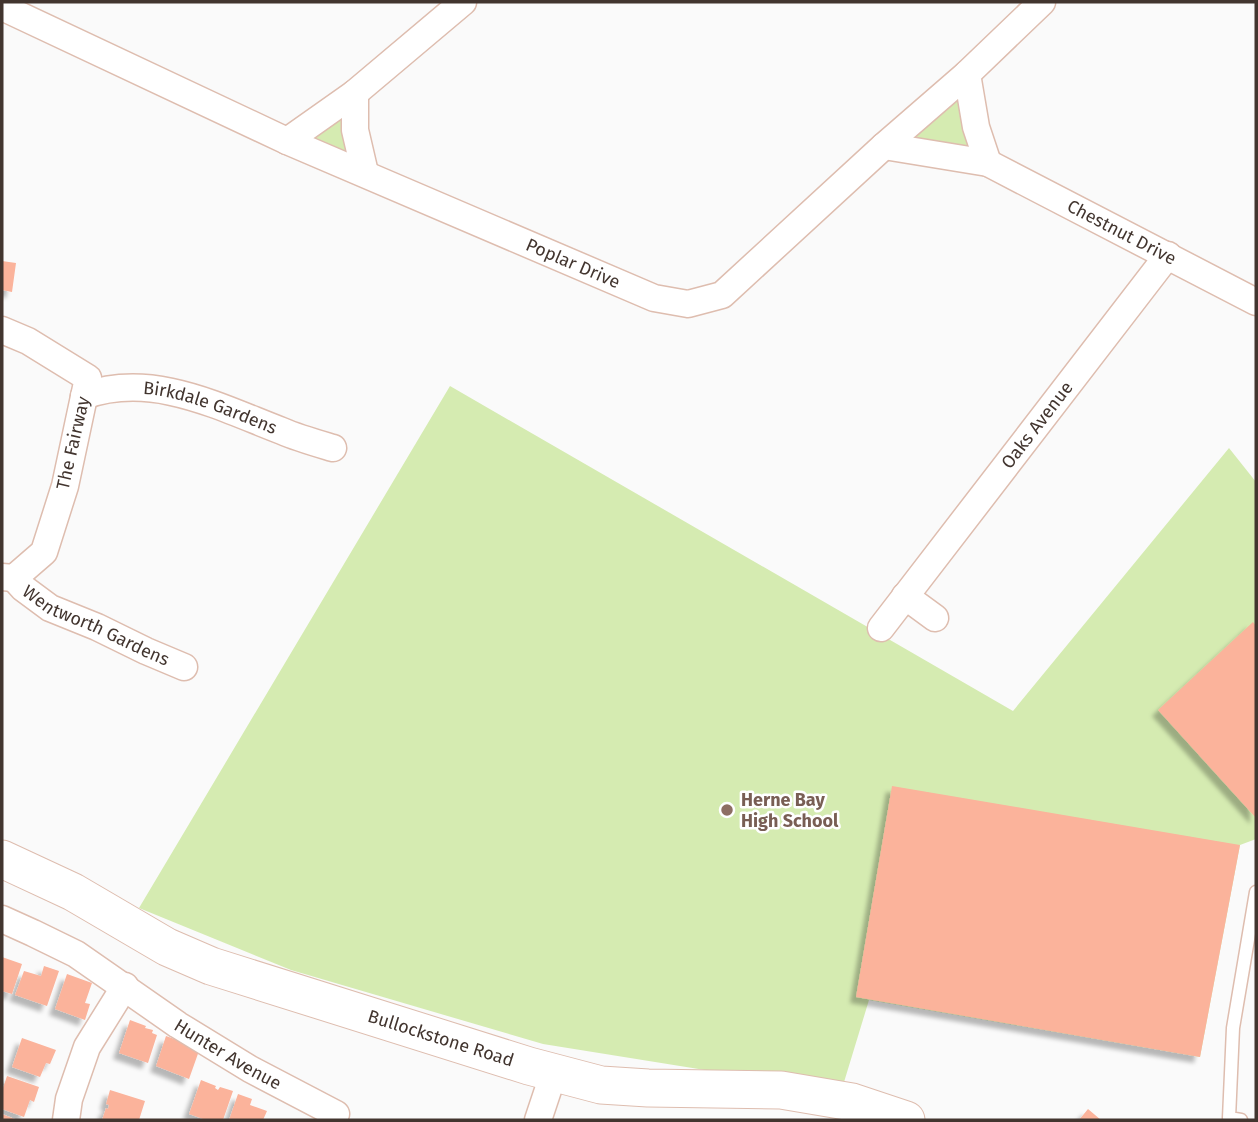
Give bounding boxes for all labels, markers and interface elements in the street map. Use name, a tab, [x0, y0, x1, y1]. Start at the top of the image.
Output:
street label: Chestnut Drive	[1063, 195, 1180, 270]
street label: Poplar Drive	[523, 234, 623, 293]
street label: Birkdale Gardens	[142, 377, 280, 439]
street label: Oaks Avenue	[997, 377, 1078, 473]
street label: The Fairway	[52, 394, 94, 492]
street label: Wentworth Gardens	[18, 580, 173, 671]
place label: Herne Bay High School	[741, 789, 839, 832]
marker: Herne Bay High School	[719, 802, 735, 818]
street label: Bullockstone Road	[365, 1005, 517, 1072]
street label: Hunter Avenue	[170, 1014, 285, 1094]

